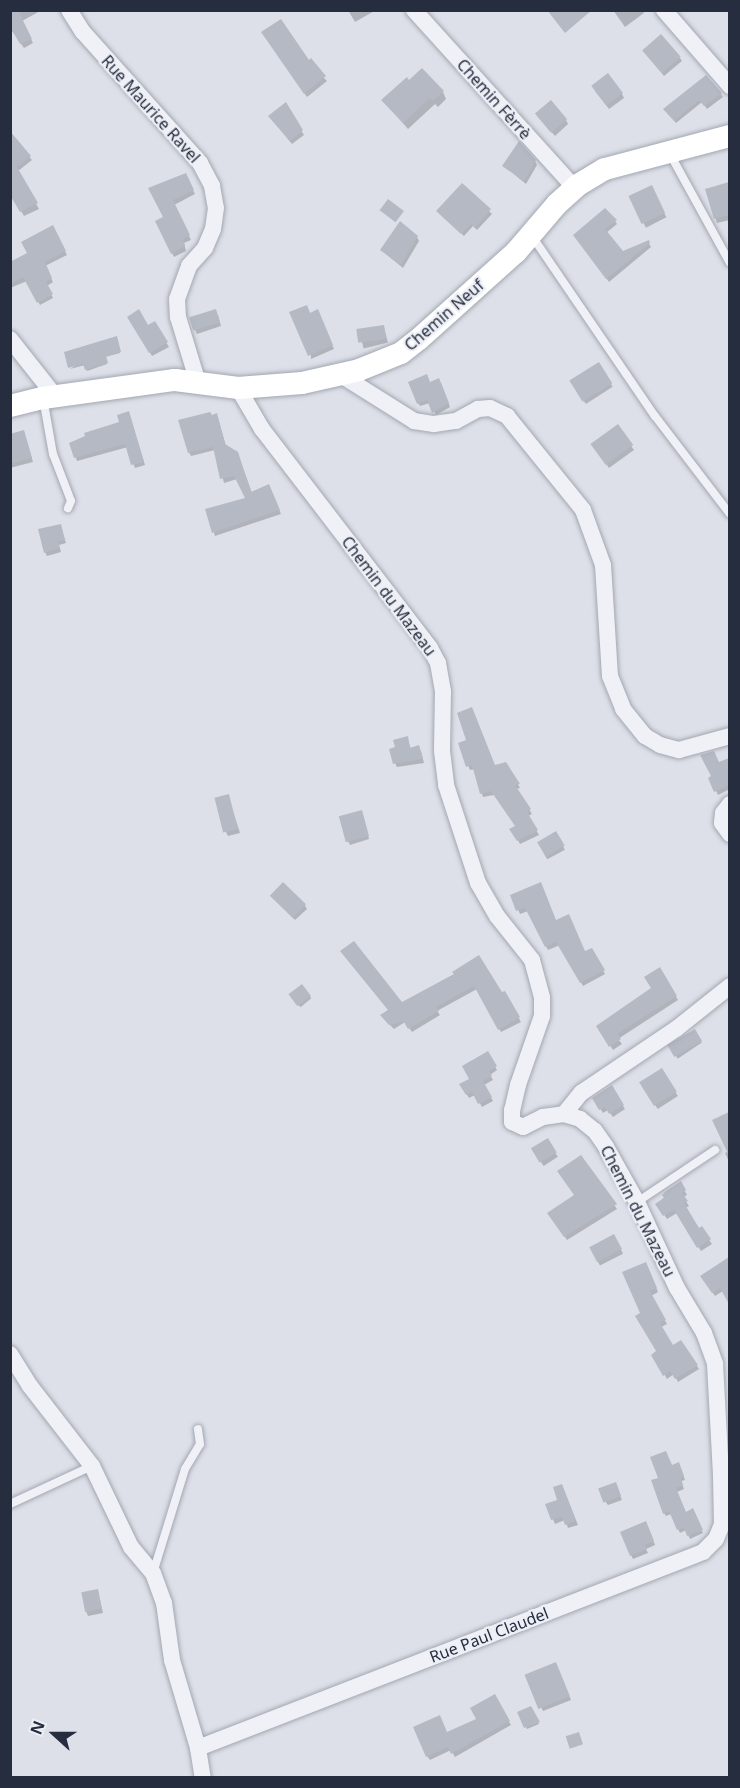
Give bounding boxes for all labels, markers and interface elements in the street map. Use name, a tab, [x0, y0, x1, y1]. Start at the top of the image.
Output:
street label: Rue Maurice Ravel	[98, 51, 204, 167]
street label: Chemin Fèrrè	[453, 55, 535, 143]
street label: Chemin Neuf	[400, 275, 488, 355]
street label: Chemin du Mazeau	[338, 532, 440, 660]
street label: Chemin du Mazeau	[597, 1142, 679, 1280]
street label: Rue Paul Claudel	[427, 1603, 551, 1667]
north arrow	[24, 1704, 84, 1764]
text: N	[25, 1718, 50, 1738]

